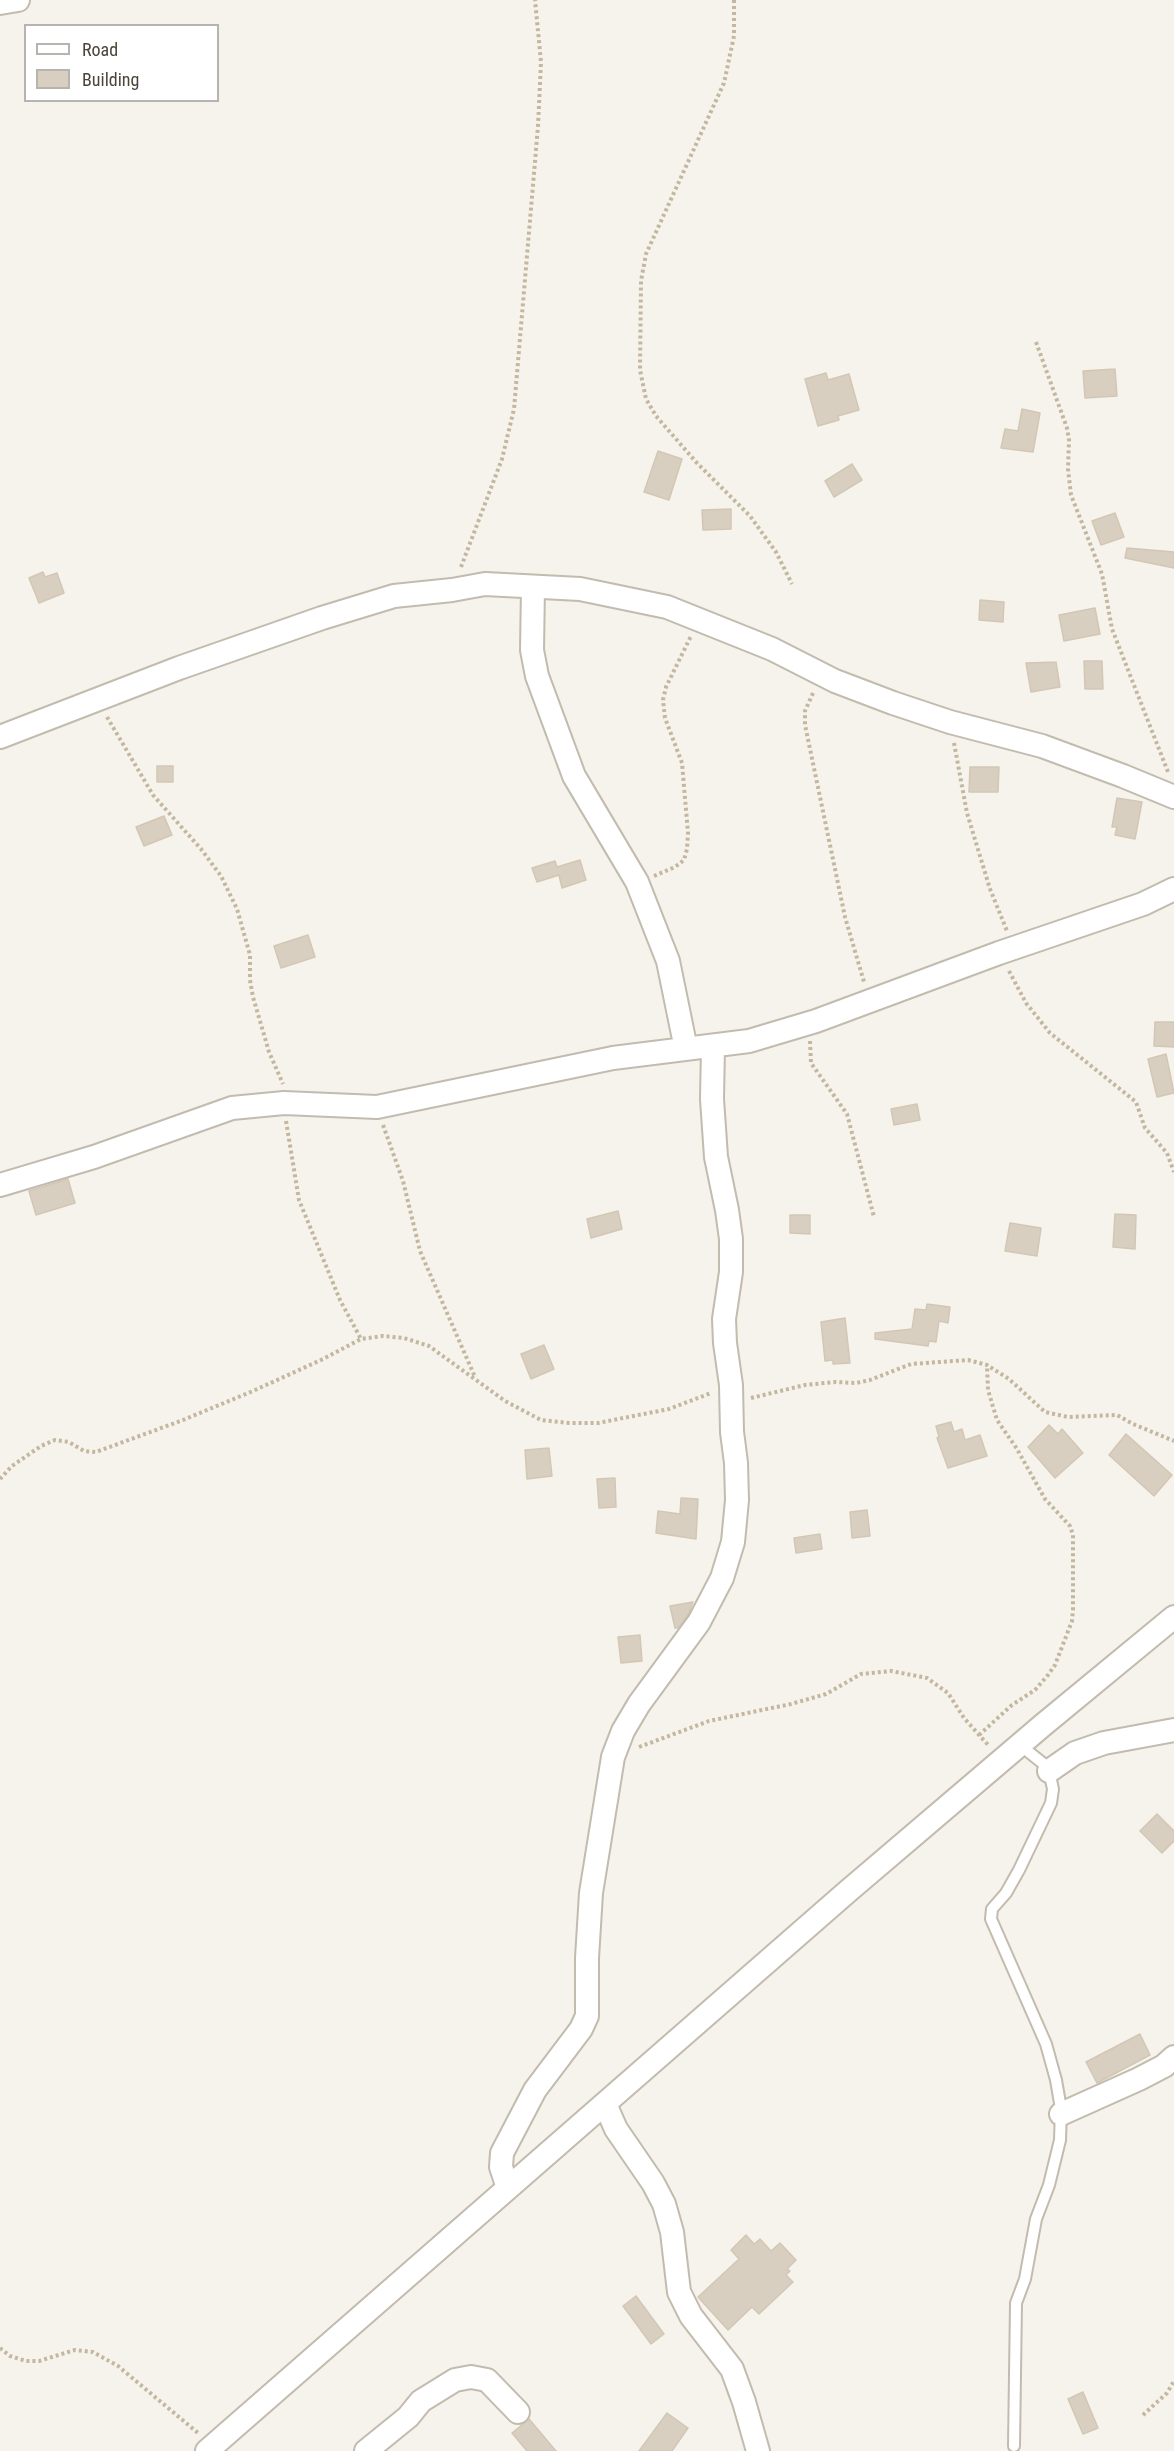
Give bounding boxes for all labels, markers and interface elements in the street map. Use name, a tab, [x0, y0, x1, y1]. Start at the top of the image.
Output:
legend	[24, 24, 219, 102]
text: Road	[82, 39, 118, 60]
text: Building	[82, 69, 139, 90]

